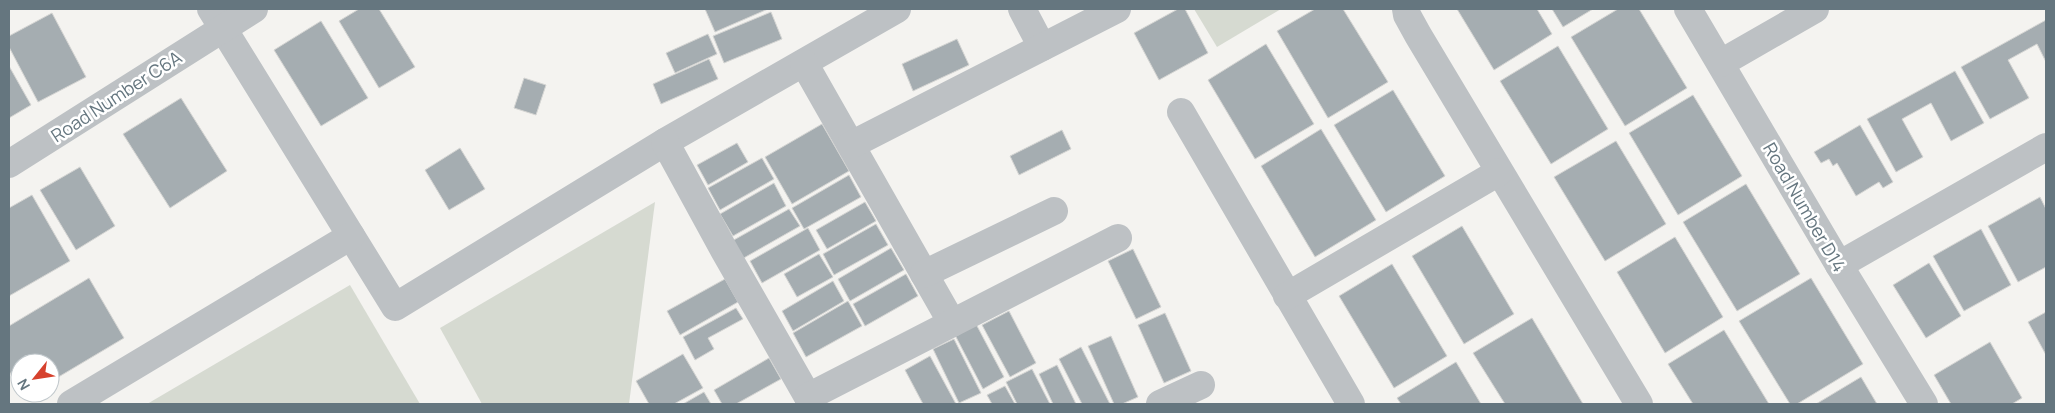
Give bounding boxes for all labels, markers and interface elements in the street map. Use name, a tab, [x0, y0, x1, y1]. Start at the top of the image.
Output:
street label: Road Number C6A	[46, 44, 186, 147]
street label: Road Number D14	[1758, 138, 1852, 276]
north arrow	[10, 353, 60, 403]
text: N	[13, 376, 34, 394]

